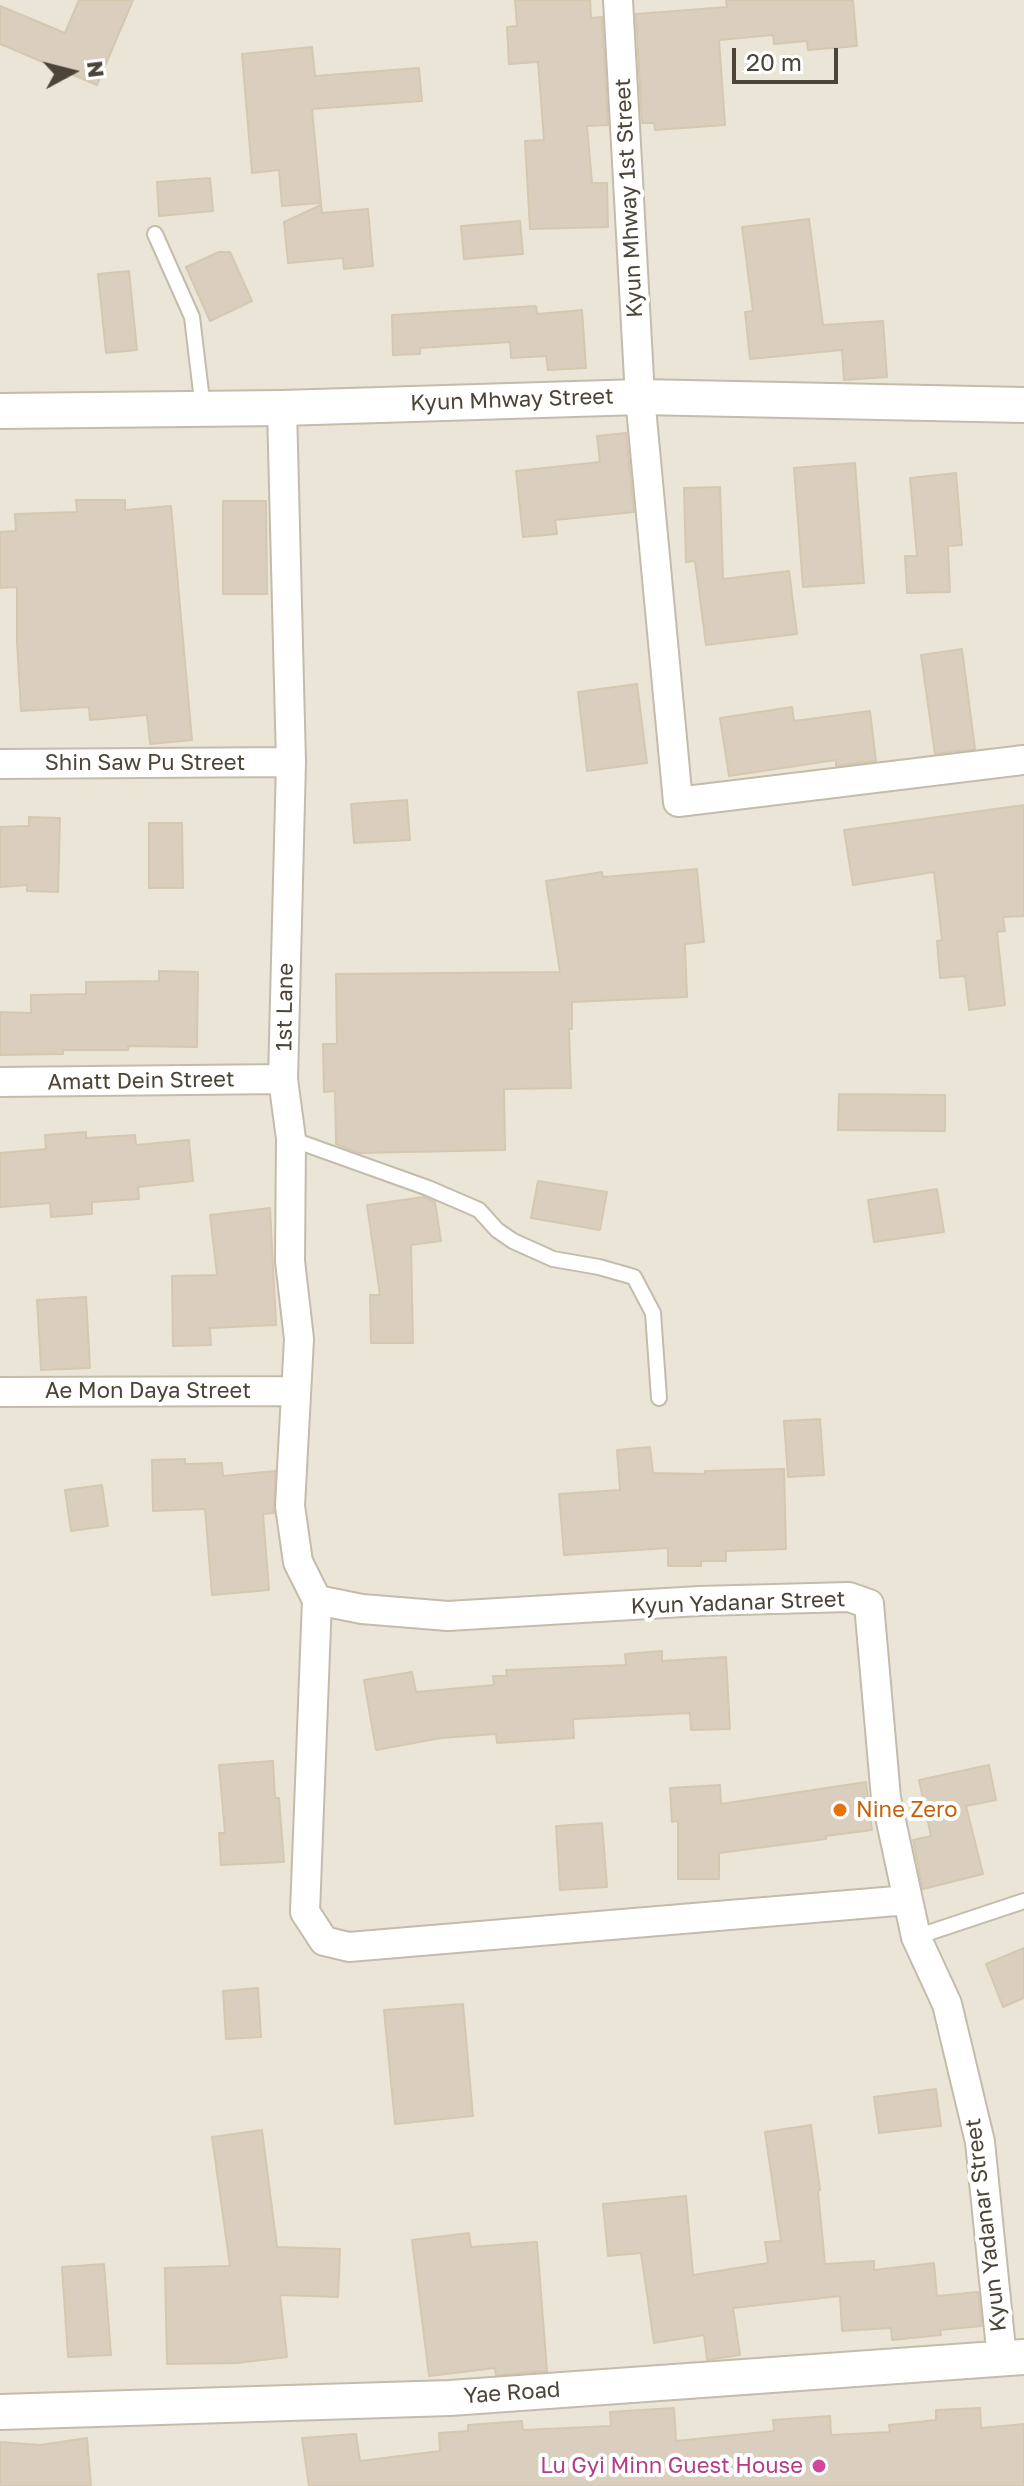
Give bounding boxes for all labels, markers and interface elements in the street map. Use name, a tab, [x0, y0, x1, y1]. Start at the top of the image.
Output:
north arrow	[32, 32, 112, 112]
scale bar	[736, 32, 842, 82]
text: 20 m	[746, 47, 802, 76]
text: N	[82, 59, 111, 79]
street label: Kyun Mhway 1st Street	[610, 77, 648, 319]
street label: Kyun Mhway Street	[410, 383, 614, 417]
street label: Shin Saw Pu Street	[45, 750, 245, 776]
street label: 1st Lane	[271, 963, 299, 1051]
street label: Amatt Dein Street	[47, 1066, 235, 1096]
street label: Ae Mon Daya Street	[45, 1378, 251, 1404]
street label: Kyun Yadanar Street	[630, 1586, 846, 1620]
place label: Nine Zero	[856, 1797, 957, 1823]
marker: Nine Zero	[831, 1801, 849, 1819]
street label: Kyun Yadanar Street	[960, 2117, 1012, 2333]
street label: Yae Road	[463, 2376, 561, 2410]
place label: Lu Gyi Minn Guest House	[540, 2453, 803, 2479]
marker: Lu Gyi Minn Guest House	[810, 2457, 828, 2475]

